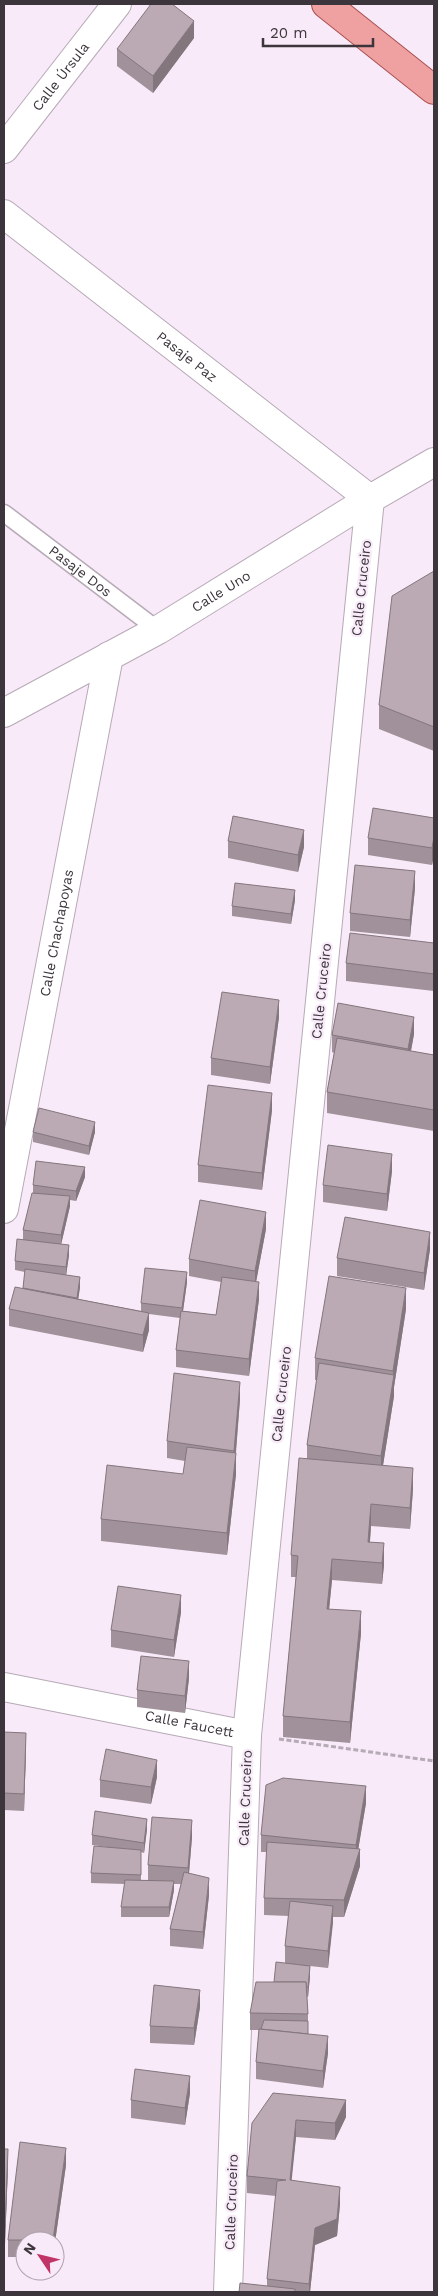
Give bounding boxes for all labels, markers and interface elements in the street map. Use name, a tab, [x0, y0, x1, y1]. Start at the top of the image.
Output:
scale bar	[263, 15, 373, 47]
text: 20 m	[270, 24, 308, 42]
street label: Calle Úrsula	[29, 39, 92, 114]
street label: Pasaje Paz	[154, 328, 221, 385]
street label: Calle Cruceiro	[348, 539, 374, 637]
street label: Pasaje Dos	[46, 542, 115, 600]
street label: Calle Uno	[189, 567, 253, 615]
street label: Calle Chachapoyas	[37, 868, 76, 998]
street label: Calle Cruceiro	[308, 942, 334, 1040]
street label: Calle Cruceiro	[268, 1345, 294, 1443]
street label: Calle Faucett	[144, 1707, 235, 1740]
street label: Calle Cruceiro	[235, 1750, 255, 1846]
street label: Calle Cruceiro	[221, 2154, 241, 2250]
north arrow	[15, 2231, 65, 2281]
text: N	[20, 2240, 39, 2257]

